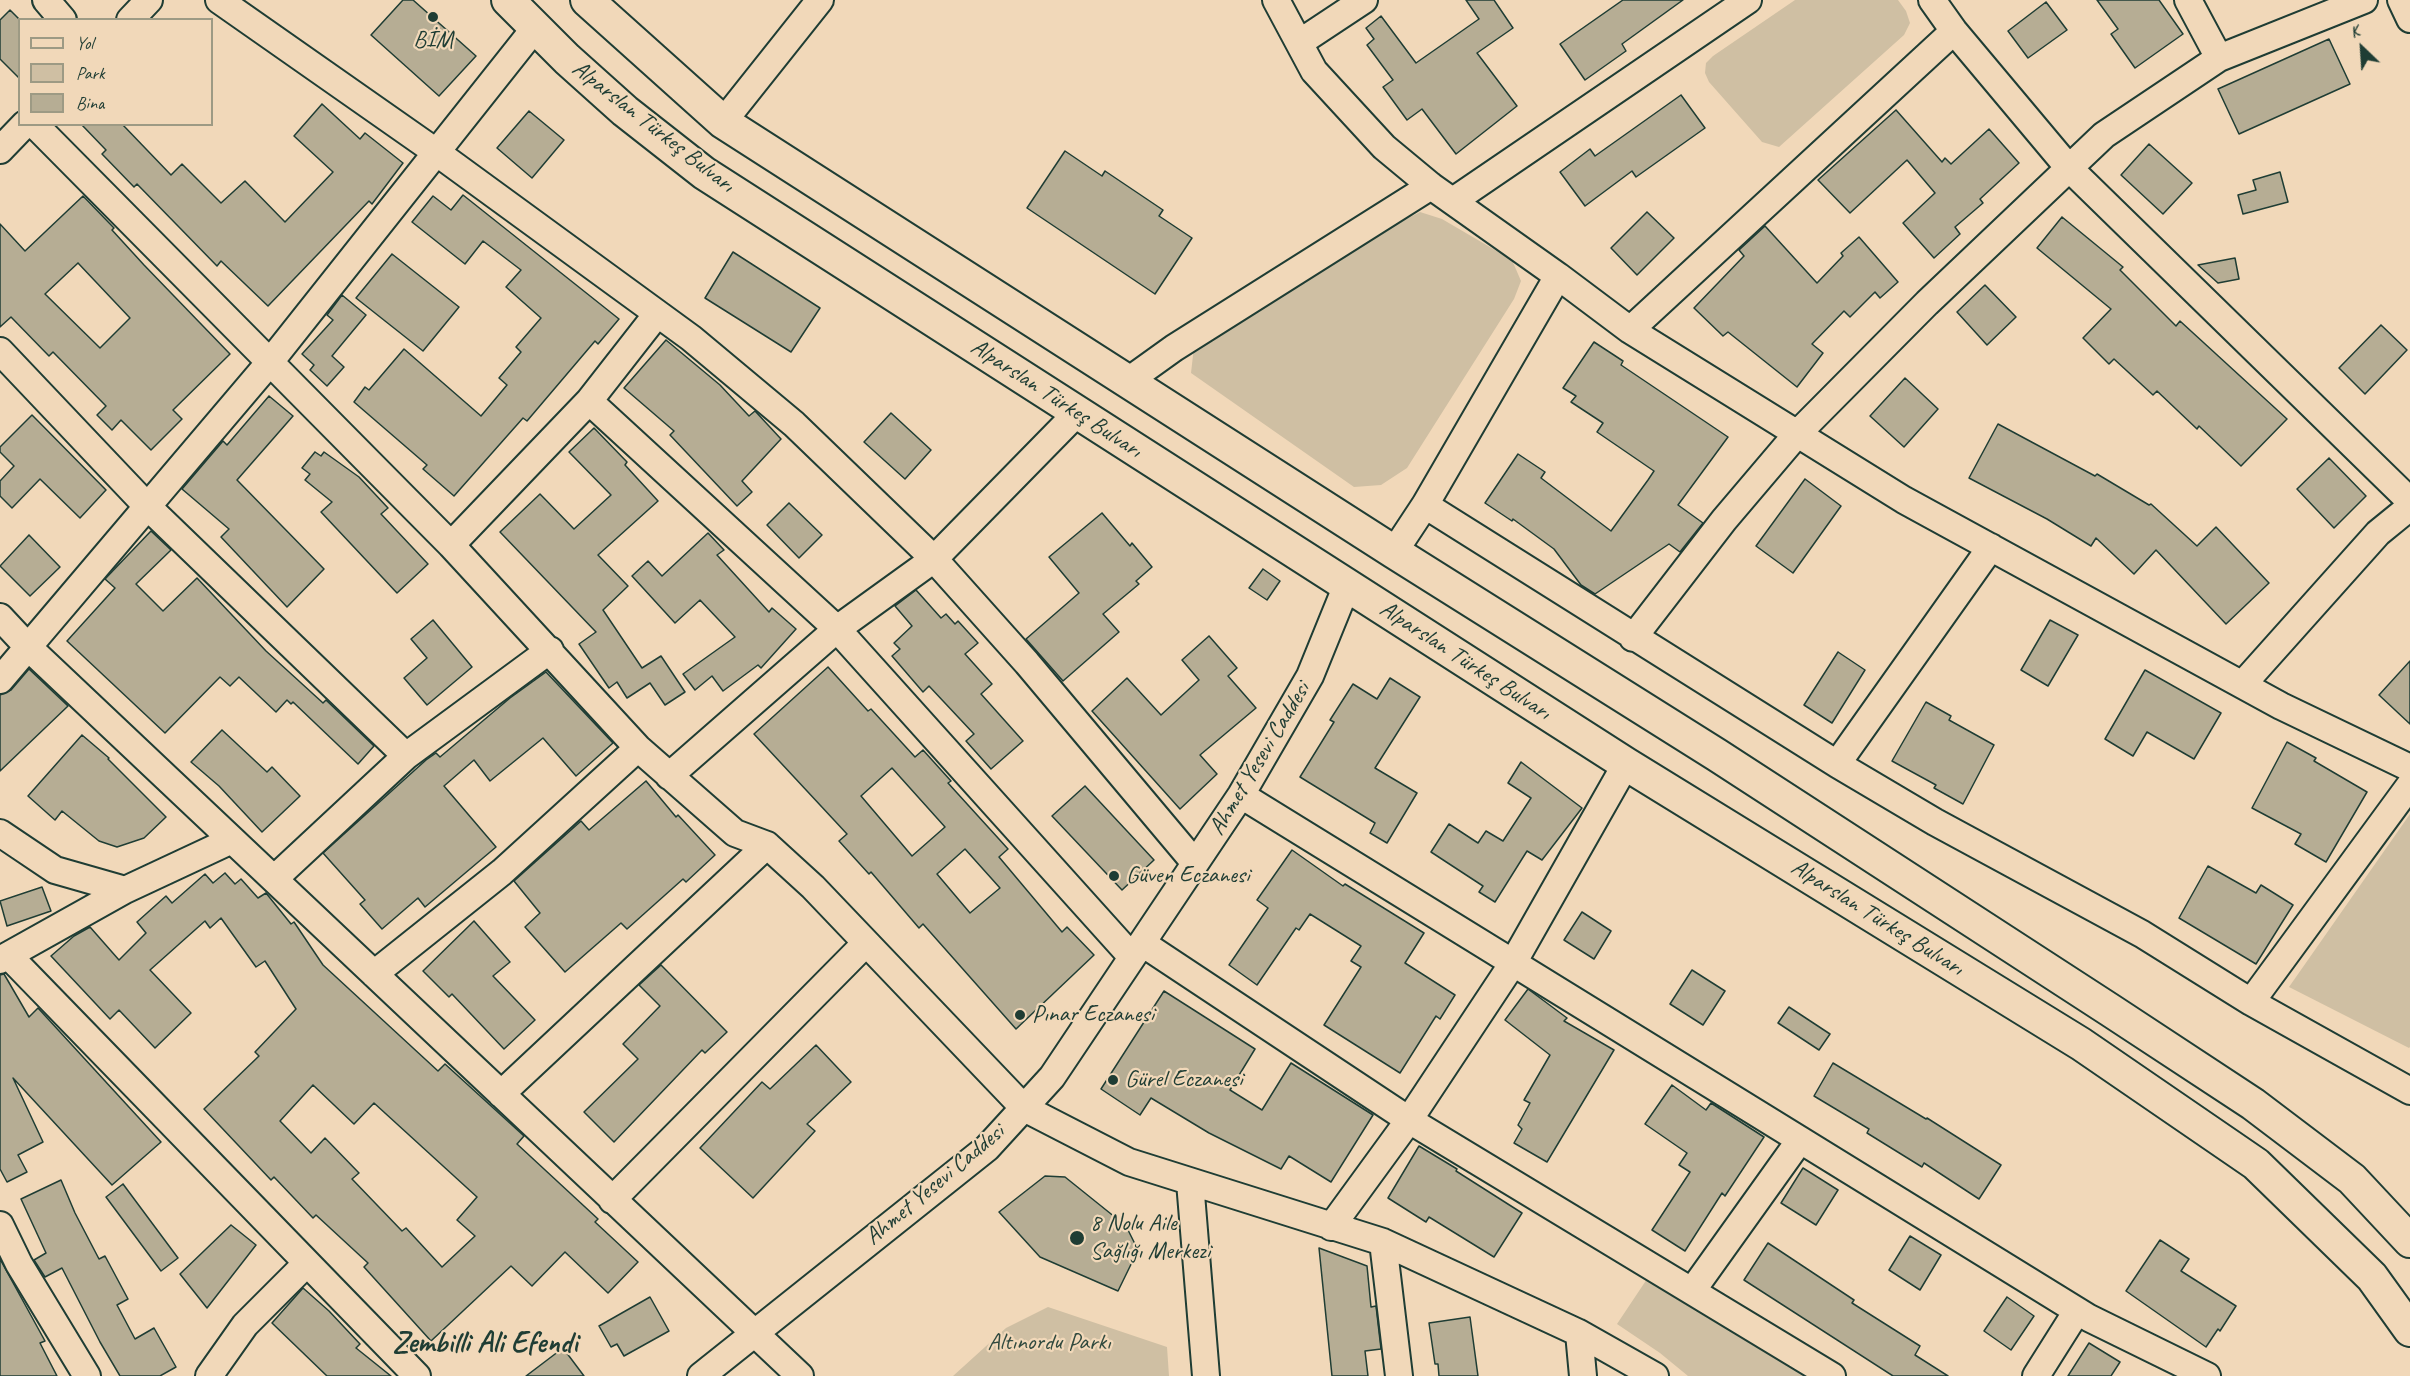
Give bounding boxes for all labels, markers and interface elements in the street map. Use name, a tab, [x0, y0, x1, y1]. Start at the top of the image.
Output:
marker: BİM	[426, 10, 440, 24]
legend	[18, 18, 213, 126]
north arrow	[2332, 18, 2392, 78]
text: K	[2346, 21, 2362, 42]
place label: BİM	[413, 27, 453, 55]
text: Yol	[76, 32, 93, 54]
street label: Alparslan Türkeş Bulvarı	[566, 55, 740, 199]
text: Park	[76, 62, 105, 84]
text: Bina	[76, 92, 104, 114]
street label: Alparslan Türkeş Bulvarı	[965, 333, 1147, 465]
street label: Alparslan Türkeş Bulvarı	[1374, 595, 1556, 727]
street label: Ahmet Yesevi Caddesi	[1203, 677, 1317, 841]
street label: Alparslan Türkeş Bulvarı	[1785, 853, 1969, 983]
place label: Güven Eczanesi	[1126, 862, 1249, 890]
marker: Güven Eczanesi	[1107, 869, 1121, 883]
place label: Pınar Eczanesi	[1032, 1001, 1154, 1029]
marker: Pınar Eczanesi	[1013, 1008, 1027, 1022]
place label: Gürel Eczanesi	[1125, 1066, 1242, 1094]
marker: Gürel Eczanesi	[1106, 1073, 1120, 1087]
street label: Ahmet Yesevi Caddesi	[859, 1118, 1011, 1252]
place label: 8 Nolu Aile Sağlığı Merkezi	[1090, 1210, 1210, 1266]
marker: 8 Nolu Aile Sağlığı Merkezi	[1068, 1229, 1086, 1247]
district label: Zembilli Ali Efendi	[392, 1326, 578, 1362]
park label: Altınordu Parkı	[987, 1329, 1111, 1357]

